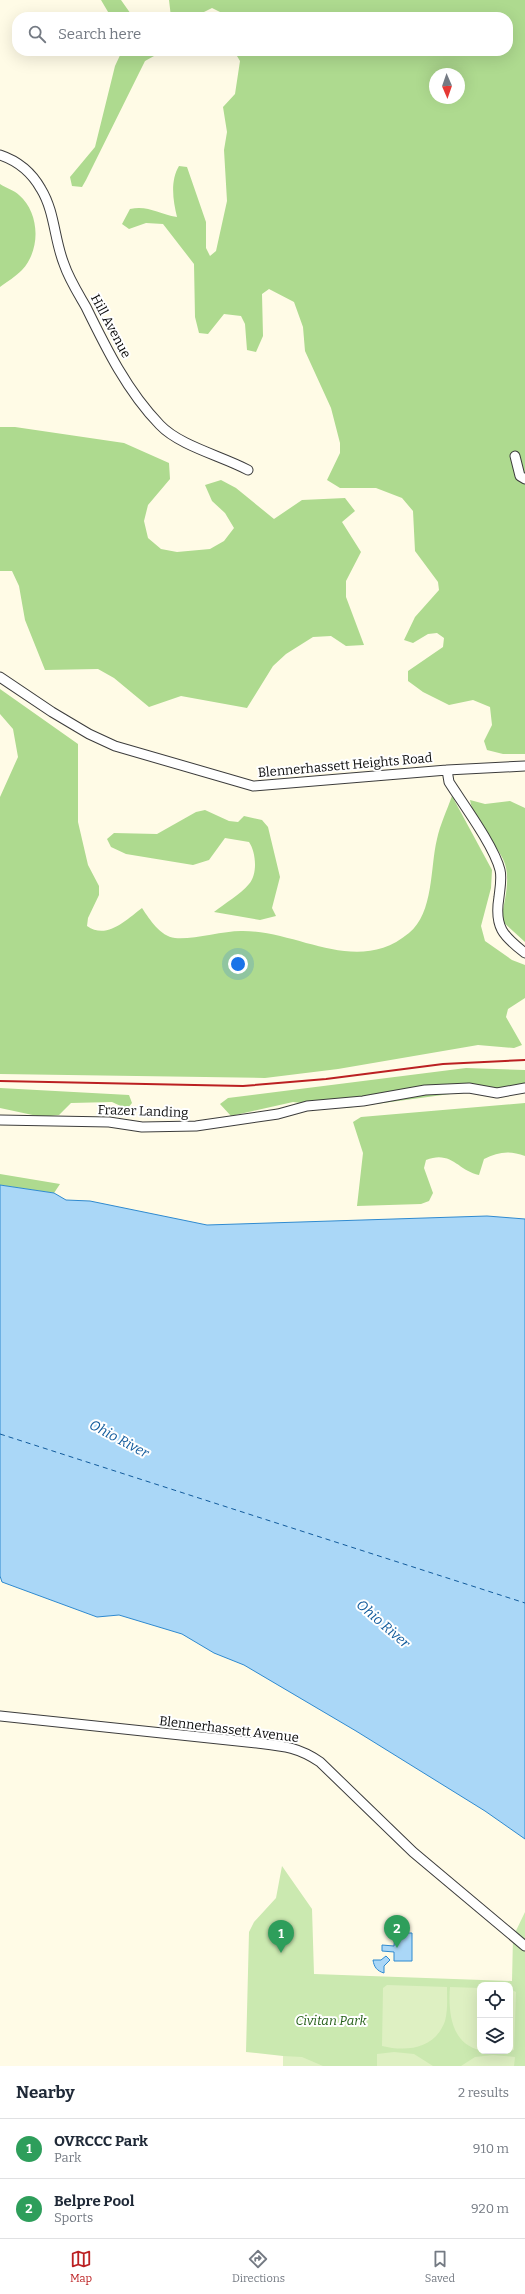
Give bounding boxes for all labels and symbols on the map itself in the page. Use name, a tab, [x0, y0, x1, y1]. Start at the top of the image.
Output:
north arrow	[429, 68, 465, 104]
street label: Hill Avenue	[88, 292, 134, 360]
street label: Blennerhassett Heights Road	[257, 750, 433, 780]
your location	[228, 954, 248, 974]
street label: Frazer Landing	[97, 1102, 189, 1120]
water label: Ohio River	[86, 1416, 153, 1462]
water label: Ohio River	[353, 1596, 414, 1653]
street label: Blennerhassett Avenue	[158, 1713, 300, 1745]
pin: 2	[384, 1915, 410, 1948]
pin: 1	[268, 1920, 294, 1953]
park label: Civitan Park	[296, 2013, 367, 2028]

